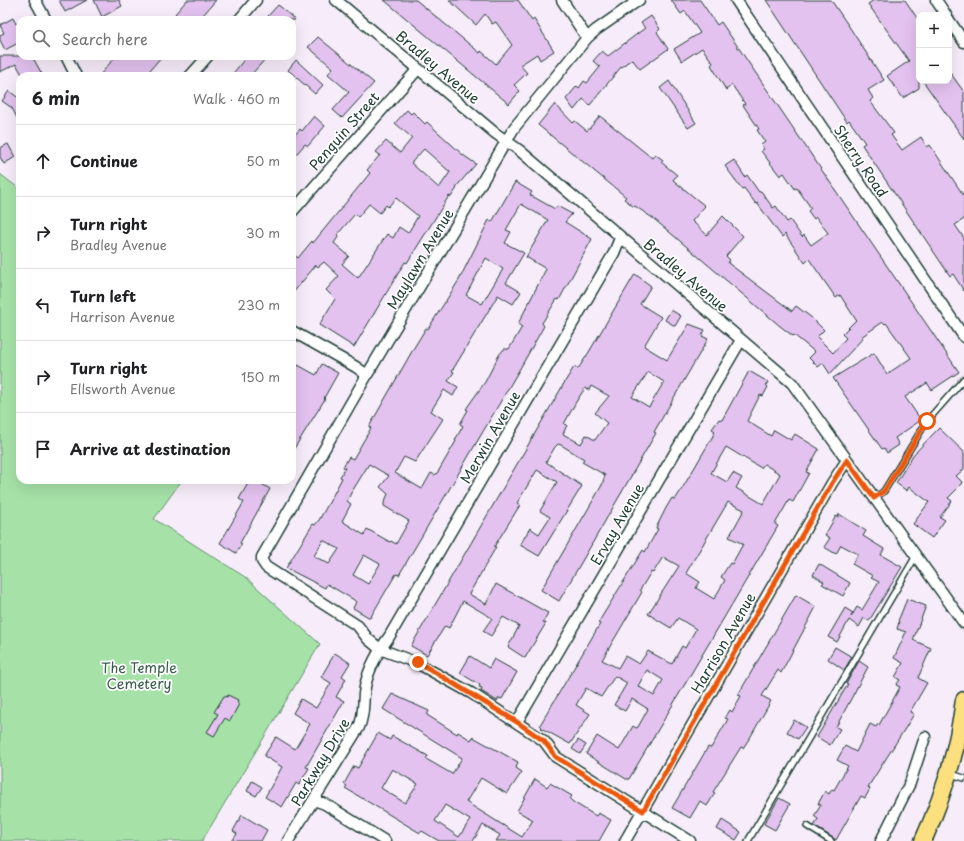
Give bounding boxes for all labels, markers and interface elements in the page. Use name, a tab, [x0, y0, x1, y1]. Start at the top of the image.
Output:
map controls	[916, 12, 952, 84]
button: +	[916, 12, 952, 48]
search box	[16, 16, 296, 60]
street label: Bradley Avenue	[391, 25, 485, 109]
icon: search	[30, 27, 52, 49]
text: Search here	[62, 27, 148, 50]
button: −	[916, 48, 952, 84]
text: 6 min	[32, 85, 80, 111]
street label: Penguin Street	[304, 87, 384, 175]
text: Walk · 460 m	[193, 89, 280, 108]
street label: Sherry Road	[829, 121, 893, 201]
text: Continue	[70, 149, 138, 172]
icon: ahead	[32, 150, 54, 172]
text: 50 m	[246, 151, 280, 170]
street label: Maylawn Avenue	[382, 204, 459, 313]
text: Turn right	[70, 212, 147, 235]
icon: right	[32, 222, 54, 244]
text: 30 m	[246, 223, 280, 242]
street label: Bradley Avenue	[639, 233, 733, 317]
text: Bradley Avenue	[70, 235, 167, 254]
text: Turn left	[70, 284, 136, 307]
icon: left	[32, 294, 54, 316]
text: 230 m	[238, 295, 280, 314]
text: Harrison Avenue	[70, 307, 175, 326]
text: Turn right	[70, 356, 147, 379]
icon: right	[32, 366, 54, 388]
text: 150 m	[241, 367, 280, 386]
text: Ellsworth Avenue	[70, 379, 176, 398]
street label: Merwin Avenue	[455, 387, 525, 487]
route start	[918, 412, 936, 430]
text: Arrive at destination	[70, 437, 231, 460]
icon: arrive	[32, 438, 54, 460]
street label: Ervay Avenue	[585, 479, 649, 569]
street label: Harrison Avenue	[686, 588, 761, 697]
route end	[409, 653, 427, 671]
park label: The Temple Cemetery	[101, 657, 177, 694]
street label: Parkway Drive	[285, 714, 355, 810]

